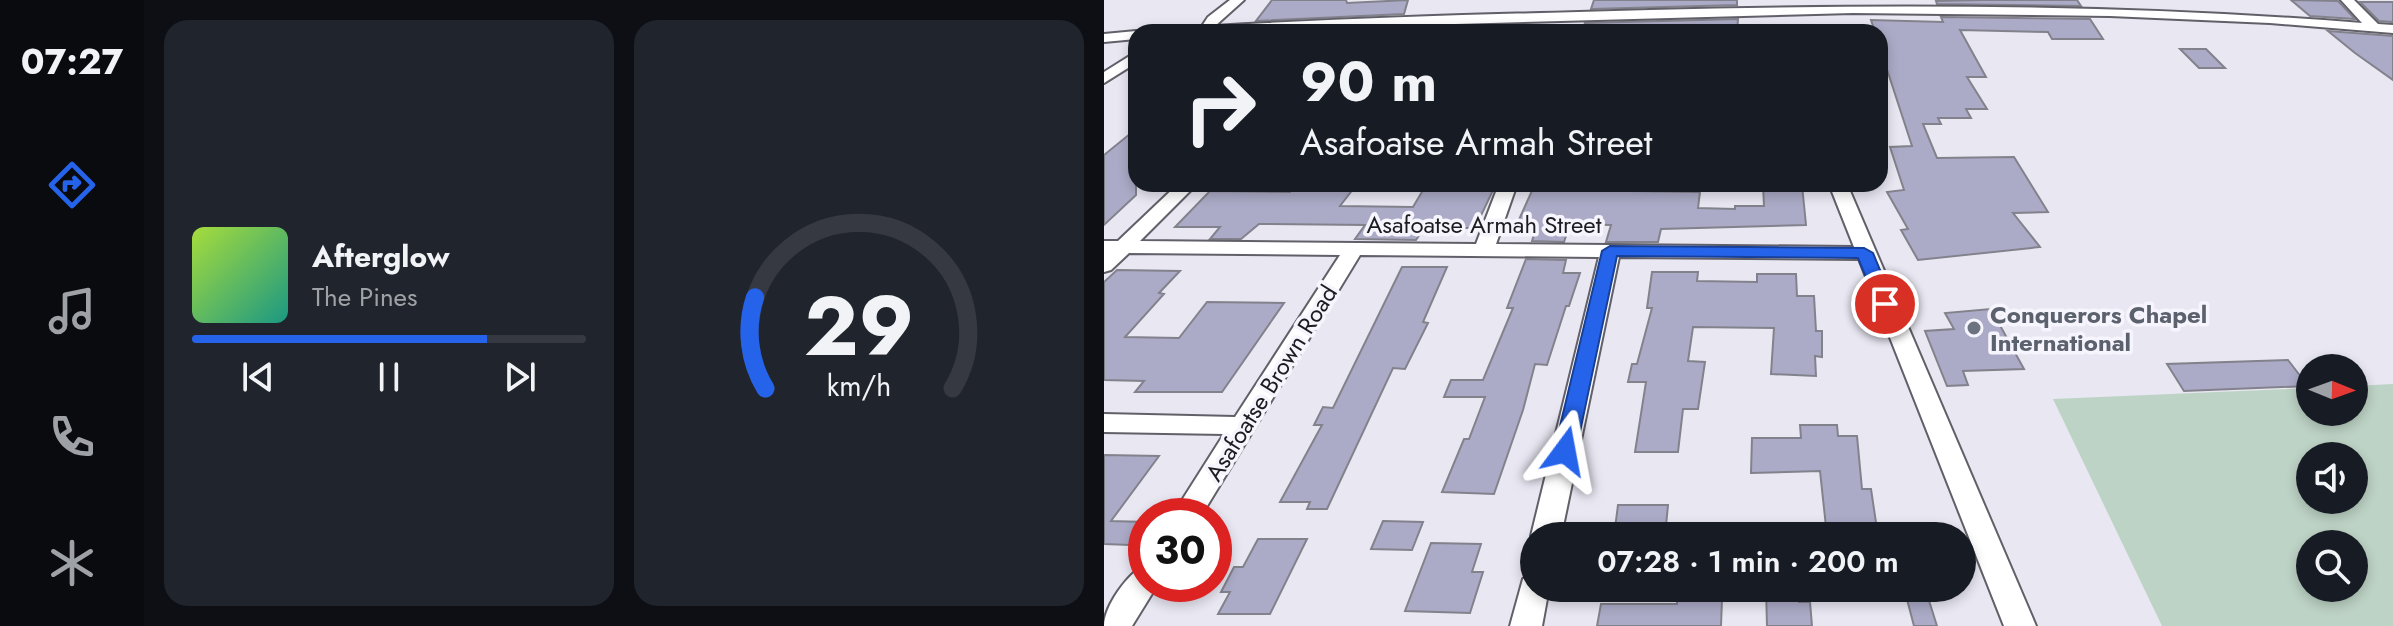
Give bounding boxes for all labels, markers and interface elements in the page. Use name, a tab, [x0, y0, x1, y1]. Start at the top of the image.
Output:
text: 07:27	[21, 35, 123, 87]
text: 90 m	[1300, 41, 1437, 122]
icon: right	[1168, 56, 1272, 160]
text: Asafoatse Armah Street	[1300, 116, 1652, 168]
icon: directions	[44, 157, 100, 213]
street label: Asafoatse Armah Street	[1367, 207, 1602, 242]
text: Afterglow	[312, 235, 449, 278]
text: 29	[804, 266, 914, 386]
pin	[1851, 270, 1919, 338]
text: The Pines	[312, 278, 417, 316]
street label: Asafoatse Brown Road	[1196, 278, 1346, 488]
icon: arrive	[1863, 282, 1907, 326]
icon: music	[44, 283, 100, 339]
place label: Conquerors Chapel International	[1990, 297, 2207, 360]
marker: Conquerors Chapel International	[1965, 319, 1983, 337]
north arrow	[2296, 354, 2368, 426]
map controls	[2296, 354, 2368, 602]
icon: previous	[236, 355, 280, 399]
icon: pause	[367, 355, 411, 399]
icon: next	[498, 355, 542, 399]
text: km/h	[827, 365, 891, 407]
icon: phone	[44, 409, 100, 465]
position arrow	[1523, 409, 1607, 493]
button: sound	[2296, 442, 2368, 514]
speed limit sign: 30	[1128, 498, 1232, 602]
button: search	[2296, 530, 2368, 602]
icon: climate	[44, 535, 100, 591]
text: 07:28 · 1 min · 200 m	[1597, 540, 1899, 583]

